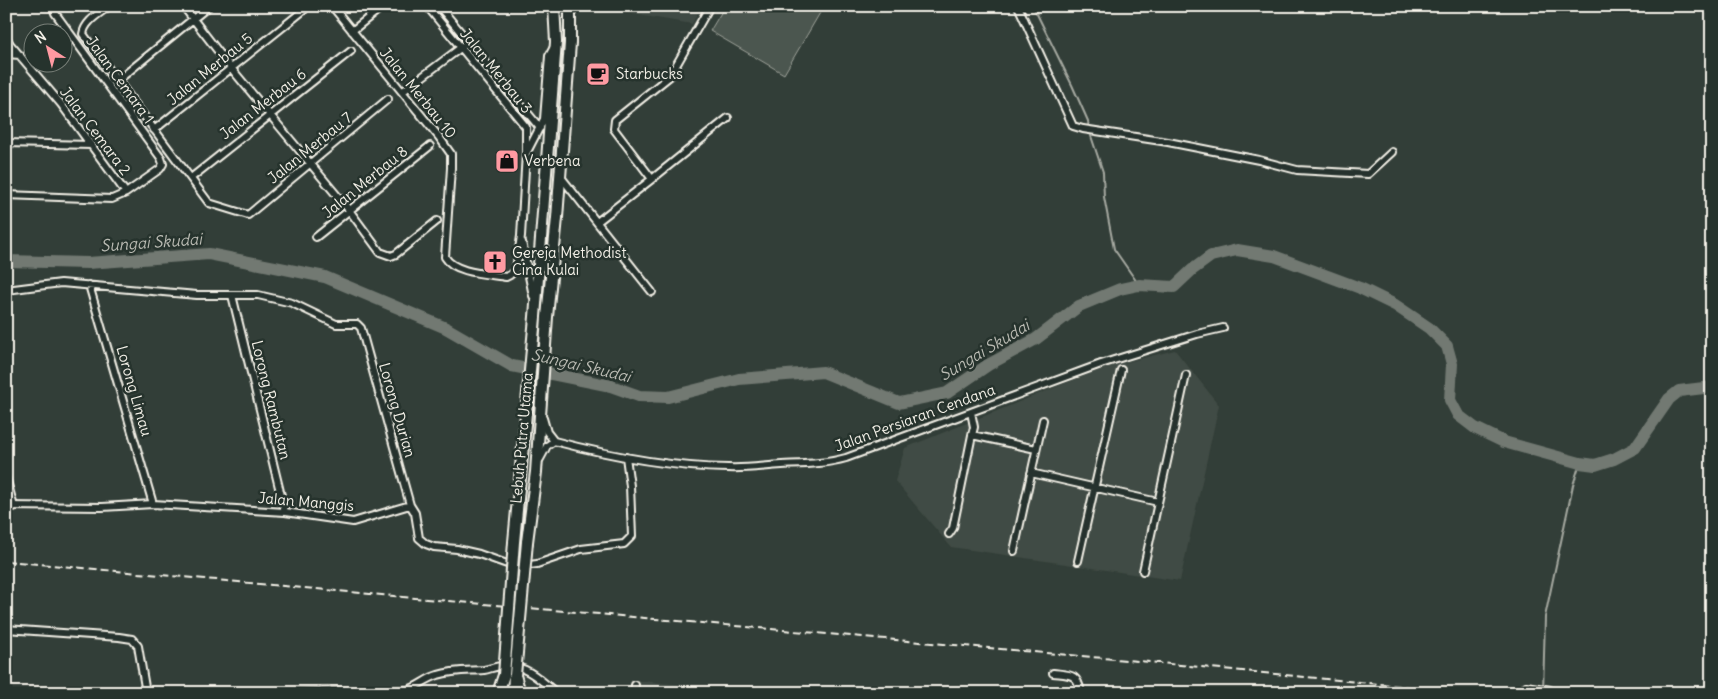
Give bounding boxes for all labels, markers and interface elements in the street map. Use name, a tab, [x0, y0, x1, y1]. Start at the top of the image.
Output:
north arrow	[22, 22, 72, 72]
street label: Jalan Merbau 3	[456, 24, 537, 117]
text: N	[31, 27, 50, 48]
street label: Jalan Merbau 5	[163, 28, 256, 109]
street label: Jalan Cemara 1	[82, 32, 159, 127]
street label: Jalan Merbau 10	[376, 43, 461, 142]
cafe icon: Starbucks	[585, 61, 611, 87]
street label: Jalan Merbau 6	[216, 64, 310, 143]
place label: Starbucks	[616, 64, 683, 83]
street label: Jalan Cemara 2	[56, 83, 135, 179]
street label: Jalan Merbau 7	[264, 108, 356, 187]
street label: Jalan Merbau 8	[318, 141, 411, 222]
shop icon: Verbena	[494, 148, 520, 174]
place label: Verbena	[524, 151, 581, 170]
water label: Sungai Skudai	[100, 228, 205, 256]
place label: Gereja Methodist Cina Kulai	[512, 243, 627, 279]
church icon: Gereja Methodist Cina Kulai	[482, 249, 508, 275]
water label: Sungai Skudai	[935, 314, 1035, 385]
street label: Lorong Rambutan	[248, 338, 296, 462]
street label: Lorong Limau	[112, 343, 157, 439]
water label: Sungai Skudai	[529, 344, 635, 387]
street label: Lorong Durian	[375, 360, 420, 460]
street label: Lebuh Putra Utama	[506, 371, 537, 504]
street label: Jalan Persiaran Cendana	[832, 379, 998, 455]
street label: Jalan Manggis	[257, 488, 355, 515]

